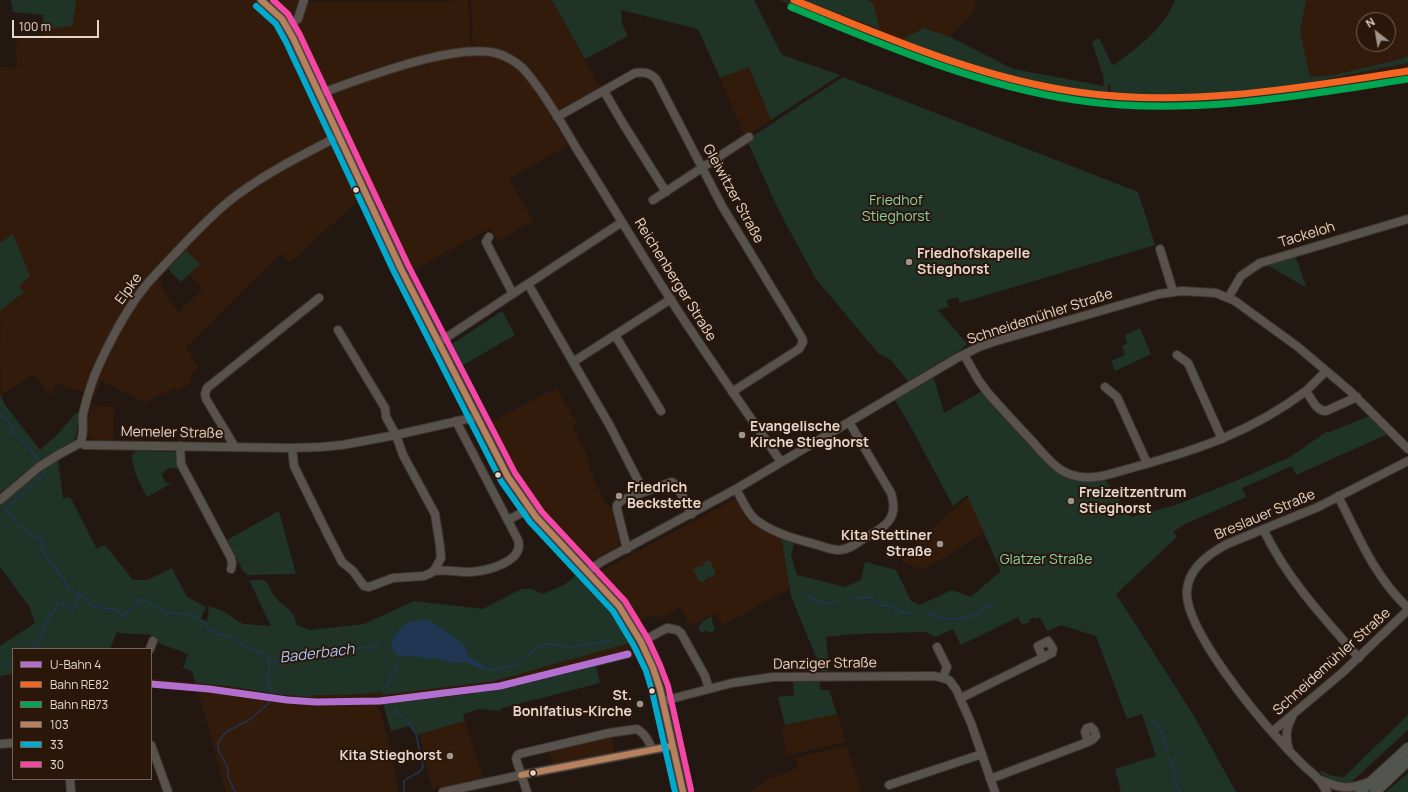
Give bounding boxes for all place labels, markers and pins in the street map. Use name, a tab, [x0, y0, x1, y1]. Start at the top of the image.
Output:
unlabelled marker	[351, 185, 361, 195]
place label: Friedhofskapelle Stieghorst	[917, 246, 1030, 278]
marker: Friedhofskapelle Stieghorst	[904, 257, 914, 267]
place label: Evangelische Kirche Stieghorst	[750, 419, 869, 452]
marker: Evangelische Kirche Stieghorst	[737, 430, 747, 440]
unlabelled marker	[493, 470, 503, 480]
place label: Friedrich Beckstette	[627, 480, 701, 512]
place label: Freizeitzentrum Stieghorst	[1079, 485, 1186, 518]
marker: Friedrich Beckstette	[614, 491, 624, 501]
marker: Freizeitzentrum Stieghorst	[1066, 496, 1076, 506]
place label: Kita Stettiner Straße	[841, 528, 932, 560]
marker: Kita Stettiner Straße	[935, 539, 945, 549]
unlabelled marker	[647, 686, 657, 696]
place label: St. Bonifatius-Kirche	[513, 688, 632, 720]
marker: St. Bonifatius-Kirche	[635, 699, 645, 709]
place label: Kita Stieghorst	[339, 748, 442, 764]
marker: Kita Stieghorst	[445, 751, 455, 761]
unlabelled marker	[528, 768, 538, 778]

